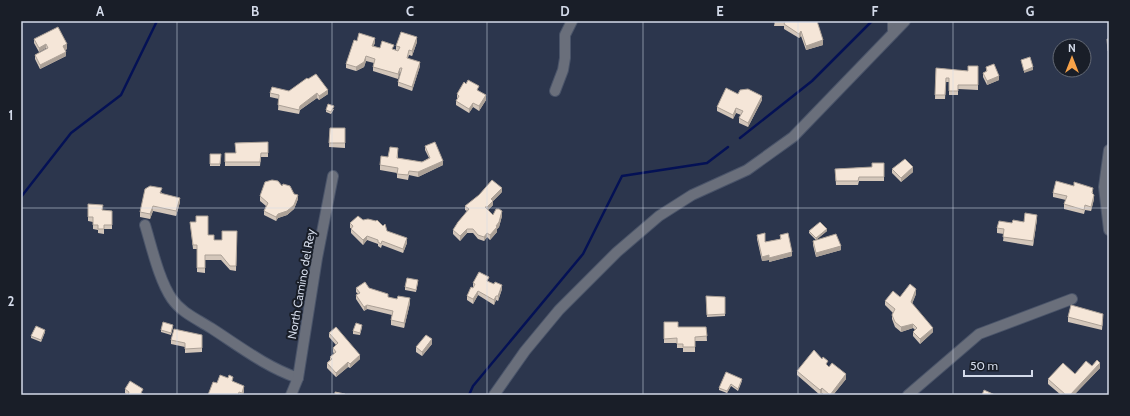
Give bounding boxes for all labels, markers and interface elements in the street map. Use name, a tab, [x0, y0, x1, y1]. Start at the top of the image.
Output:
text: A	[96, 3, 105, 19]
text: B	[251, 3, 259, 19]
text: C	[406, 3, 414, 19]
text: D	[560, 3, 570, 19]
text: E	[716, 3, 724, 19]
text: F	[872, 3, 879, 19]
text: G	[1026, 3, 1035, 19]
north arrow	[1052, 38, 1092, 78]
text: N	[1068, 41, 1076, 55]
text: 1	[9, 107, 13, 123]
street label: North Camino del Rey	[284, 228, 318, 340]
text: 2	[8, 293, 15, 309]
scale bar	[964, 352, 1032, 378]
text: 50 m	[970, 358, 998, 373]

